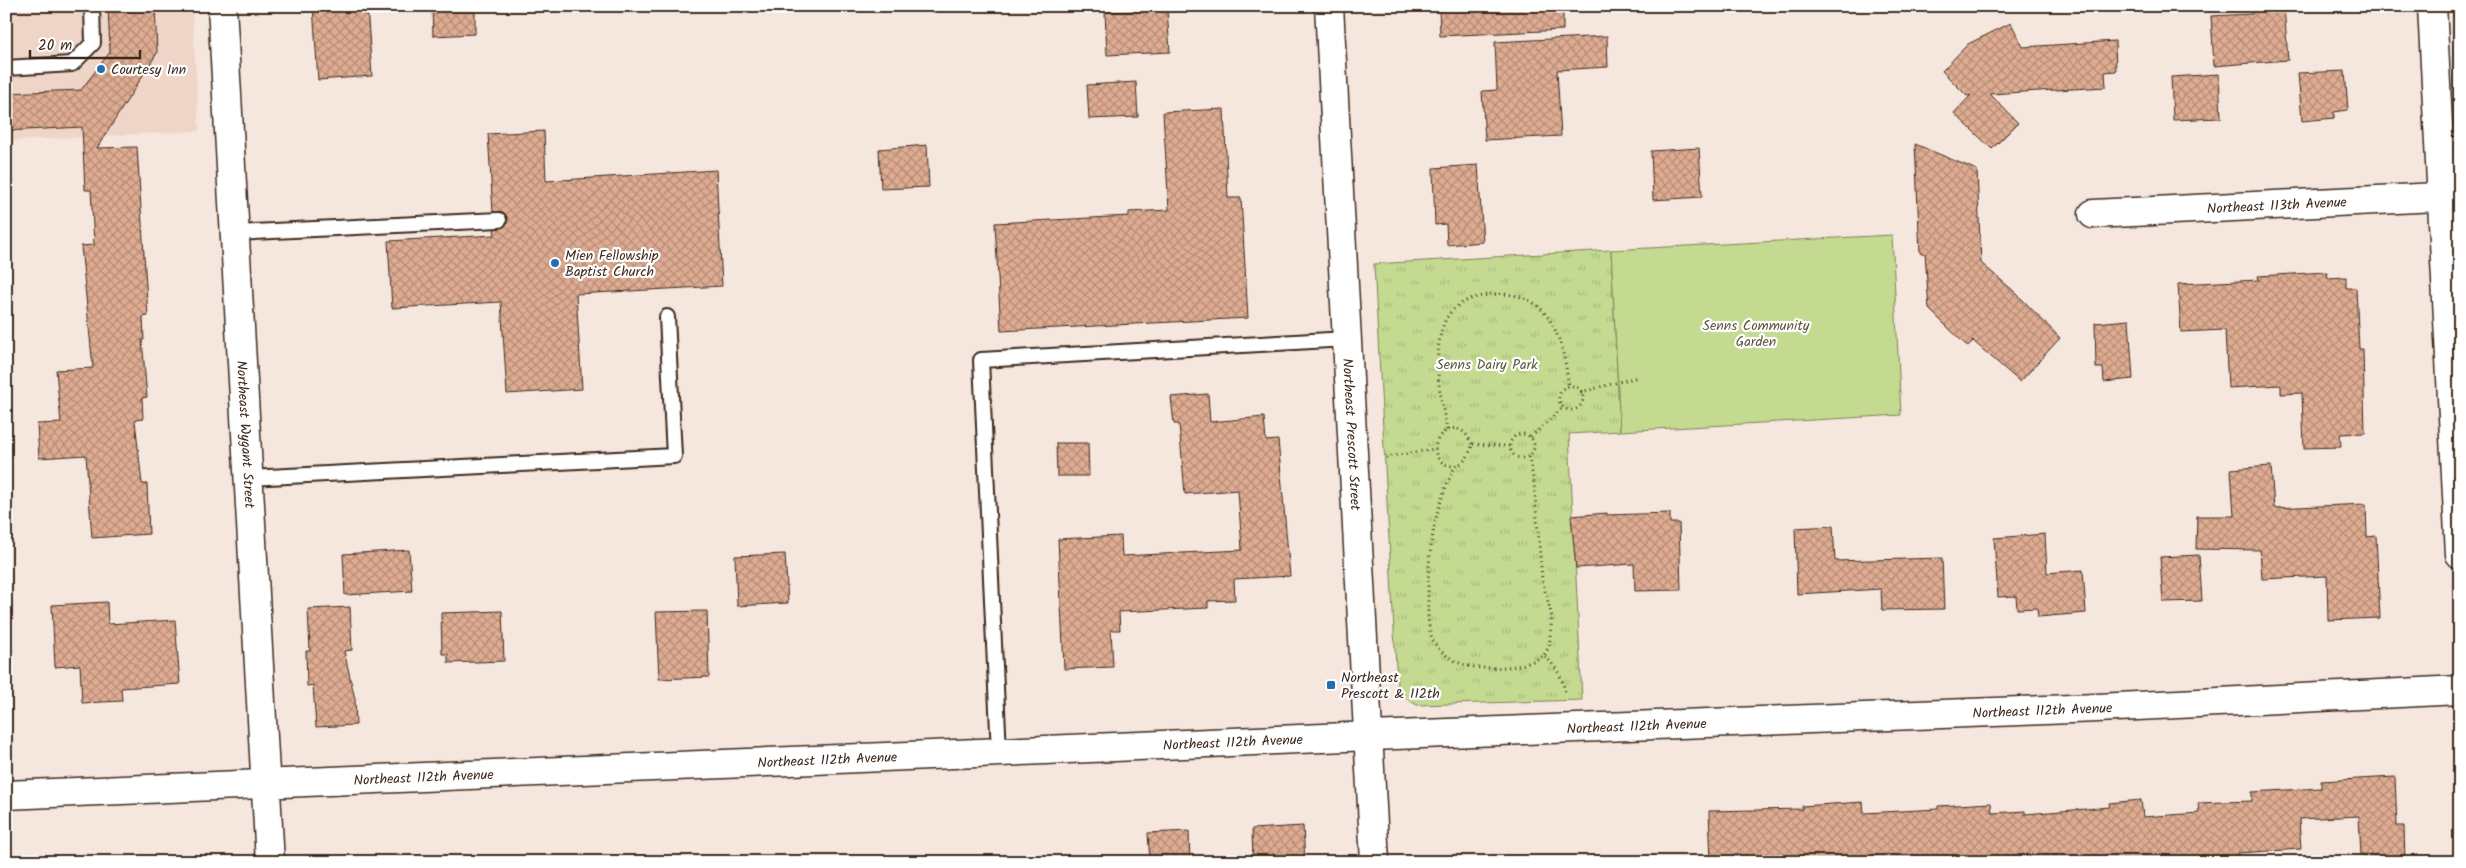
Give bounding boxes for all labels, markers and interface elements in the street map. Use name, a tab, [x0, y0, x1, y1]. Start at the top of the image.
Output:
scale bar	[30, 28, 140, 60]
text: 20 m	[38, 34, 72, 58]
place label: Courtesy Inn	[111, 59, 186, 81]
marker: Courtesy Inn	[95, 63, 107, 75]
street label: Northeast 113th Avenue	[2206, 191, 2348, 220]
place label: Mien Fellowship Baptist Church	[565, 245, 659, 283]
marker: Mien Fellowship Baptist Church	[549, 257, 561, 269]
park label: Senns Community Garden	[1703, 315, 1810, 353]
park label: Senns Dairy Park	[1436, 354, 1538, 376]
street label: Northeast Prescott Street	[1336, 358, 1366, 512]
street label: Northeast Wygant Street	[230, 360, 260, 510]
place label: Northeast Prescott & 112th	[1341, 667, 1440, 705]
marker: Northeast Prescott & 112th	[1325, 679, 1337, 691]
street label: Northeast 112th Avenue	[1972, 697, 2113, 725]
street label: Northeast 112th Avenue	[1566, 713, 1708, 740]
street label: Northeast 112th Avenue	[1162, 729, 1304, 757]
street label: Northeast 112th Avenue	[757, 746, 898, 774]
street label: Northeast 112th Avenue	[353, 764, 495, 792]

